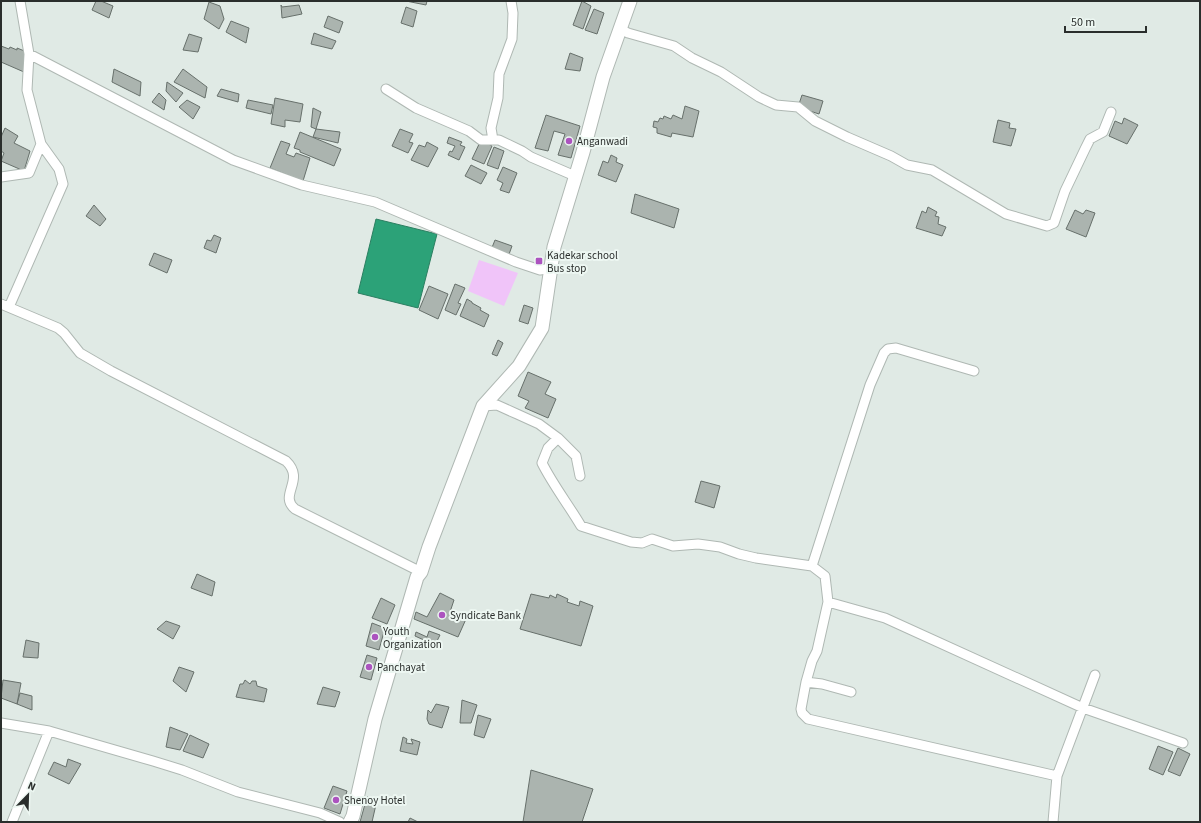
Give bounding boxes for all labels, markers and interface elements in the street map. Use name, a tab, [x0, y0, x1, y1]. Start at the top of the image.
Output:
scale bar	[1065, 8, 1146, 34]
text: 50 m	[1071, 14, 1095, 31]
place label: Anganwadi	[577, 134, 628, 149]
marker: Anganwadi	[564, 136, 574, 146]
place label: Kadekar school Bus stop	[547, 248, 618, 276]
marker: Kadekar school Bus stop	[534, 256, 544, 266]
place label: Syndicate Bank	[450, 608, 521, 623]
marker: Syndicate Bank	[437, 610, 447, 620]
place label: Youth Organization	[382, 624, 442, 652]
marker: Youth Organization	[370, 632, 380, 642]
place label: Panchayat	[377, 660, 425, 675]
marker: Panchayat	[364, 662, 374, 672]
north arrow	[8, 775, 48, 815]
text: N	[25, 778, 38, 795]
place label: Shenoy Hotel	[344, 793, 406, 808]
marker: Shenoy Hotel	[331, 795, 341, 805]

